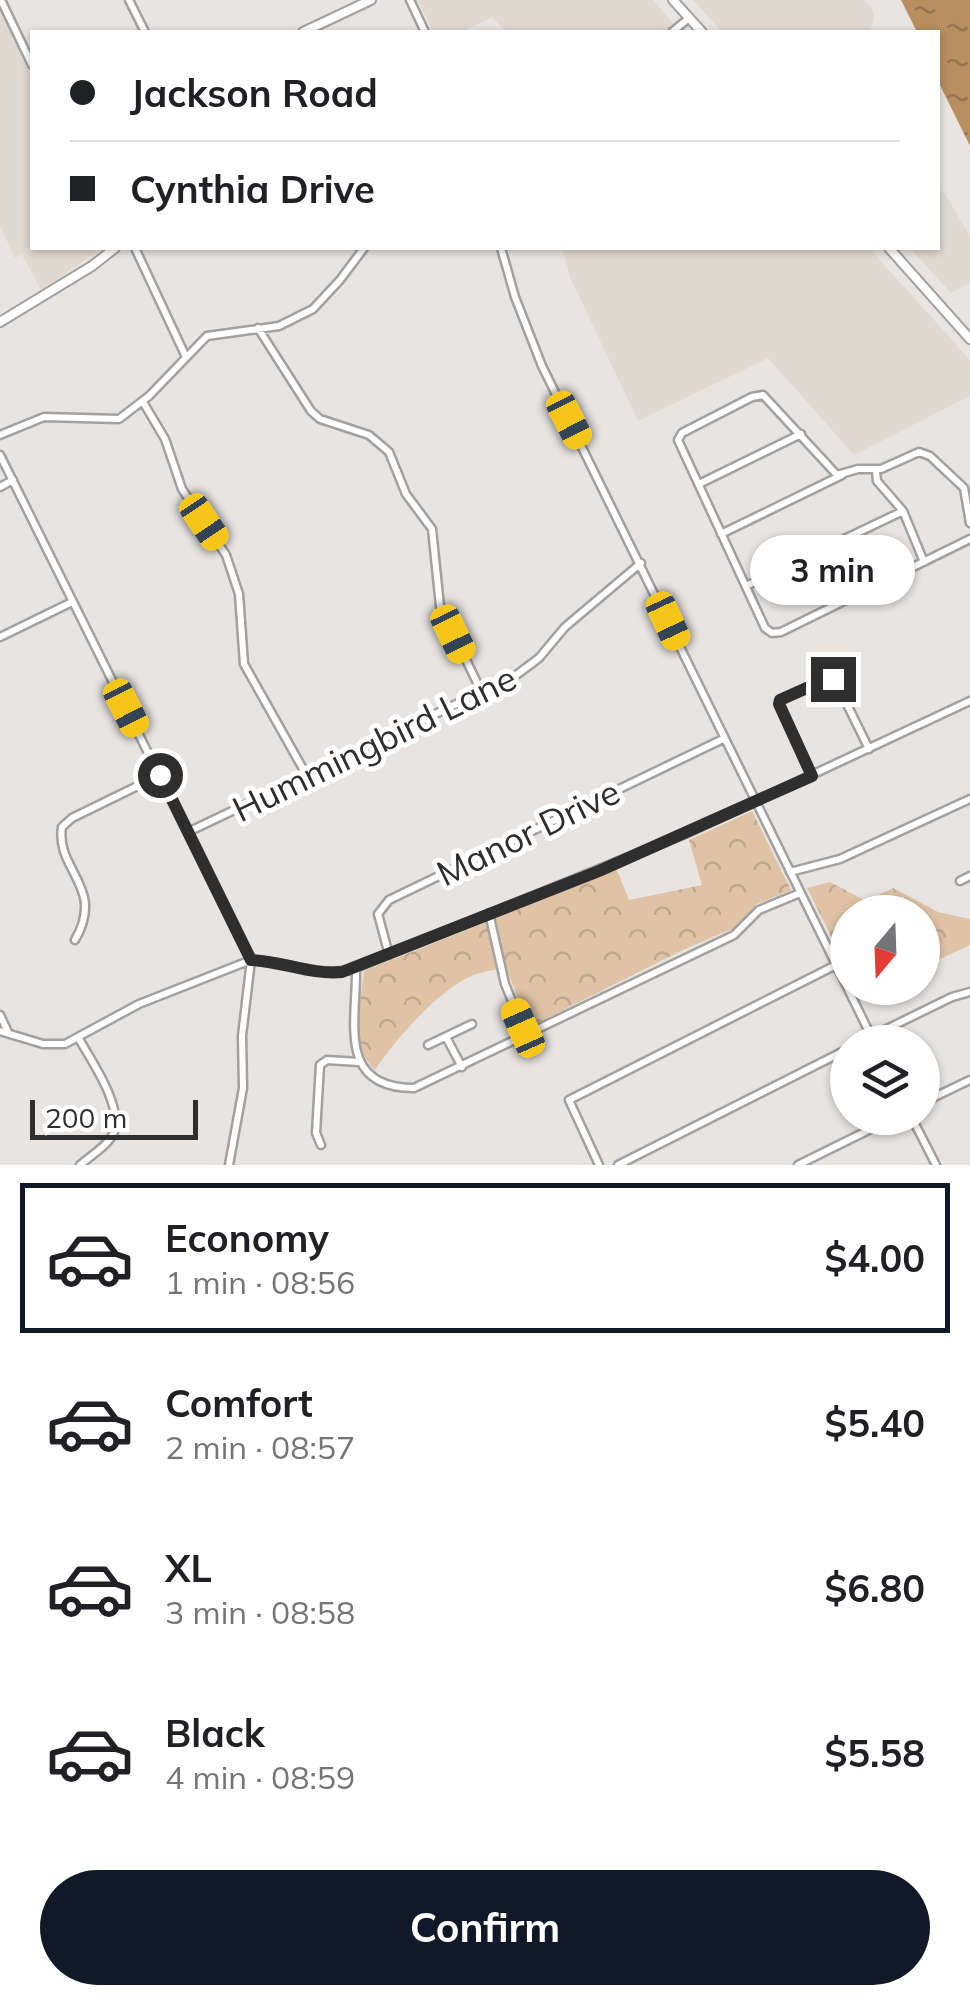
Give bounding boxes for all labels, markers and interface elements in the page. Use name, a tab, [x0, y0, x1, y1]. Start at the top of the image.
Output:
text: Jackson Road	[130, 69, 378, 117]
text: Cynthia Drive	[130, 165, 375, 213]
car	[542, 386, 596, 454]
car	[175, 489, 233, 555]
callout: 3 min	[750, 534, 916, 604]
text: 3 min	[790, 550, 875, 590]
car	[642, 587, 694, 655]
car	[426, 600, 480, 668]
street label: Hummingbird Lane	[225, 655, 523, 831]
route end	[811, 657, 856, 702]
car	[99, 674, 153, 742]
route start	[138, 753, 183, 798]
street label: Manor Drive	[429, 769, 627, 895]
north arrow	[830, 895, 940, 1005]
map controls	[830, 895, 940, 1135]
car	[497, 994, 549, 1062]
button: layers	[830, 1025, 940, 1135]
scale bar	[30, 1095, 198, 1140]
text: 200 m	[45, 1100, 127, 1135]
icon: car	[45, 1213, 135, 1303]
text: Economy	[165, 1214, 329, 1262]
text: $4.00	[824, 1234, 925, 1282]
text: 1 min · 08:56	[165, 1262, 355, 1302]
icon: car	[45, 1378, 135, 1468]
text: Comfort	[165, 1379, 313, 1427]
text: $5.40	[824, 1399, 925, 1447]
text: 2 min · 08:57	[165, 1427, 355, 1467]
icon: car	[45, 1543, 135, 1633]
text: XL	[165, 1544, 212, 1592]
text: $6.80	[824, 1564, 925, 1612]
text: 3 min · 08:58	[165, 1592, 355, 1632]
icon: car	[45, 1708, 135, 1798]
text: Black	[165, 1709, 265, 1757]
text: $5.58	[824, 1729, 925, 1777]
text: 4 min · 08:59	[165, 1757, 355, 1797]
button: Confirm	[40, 1870, 930, 1985]

